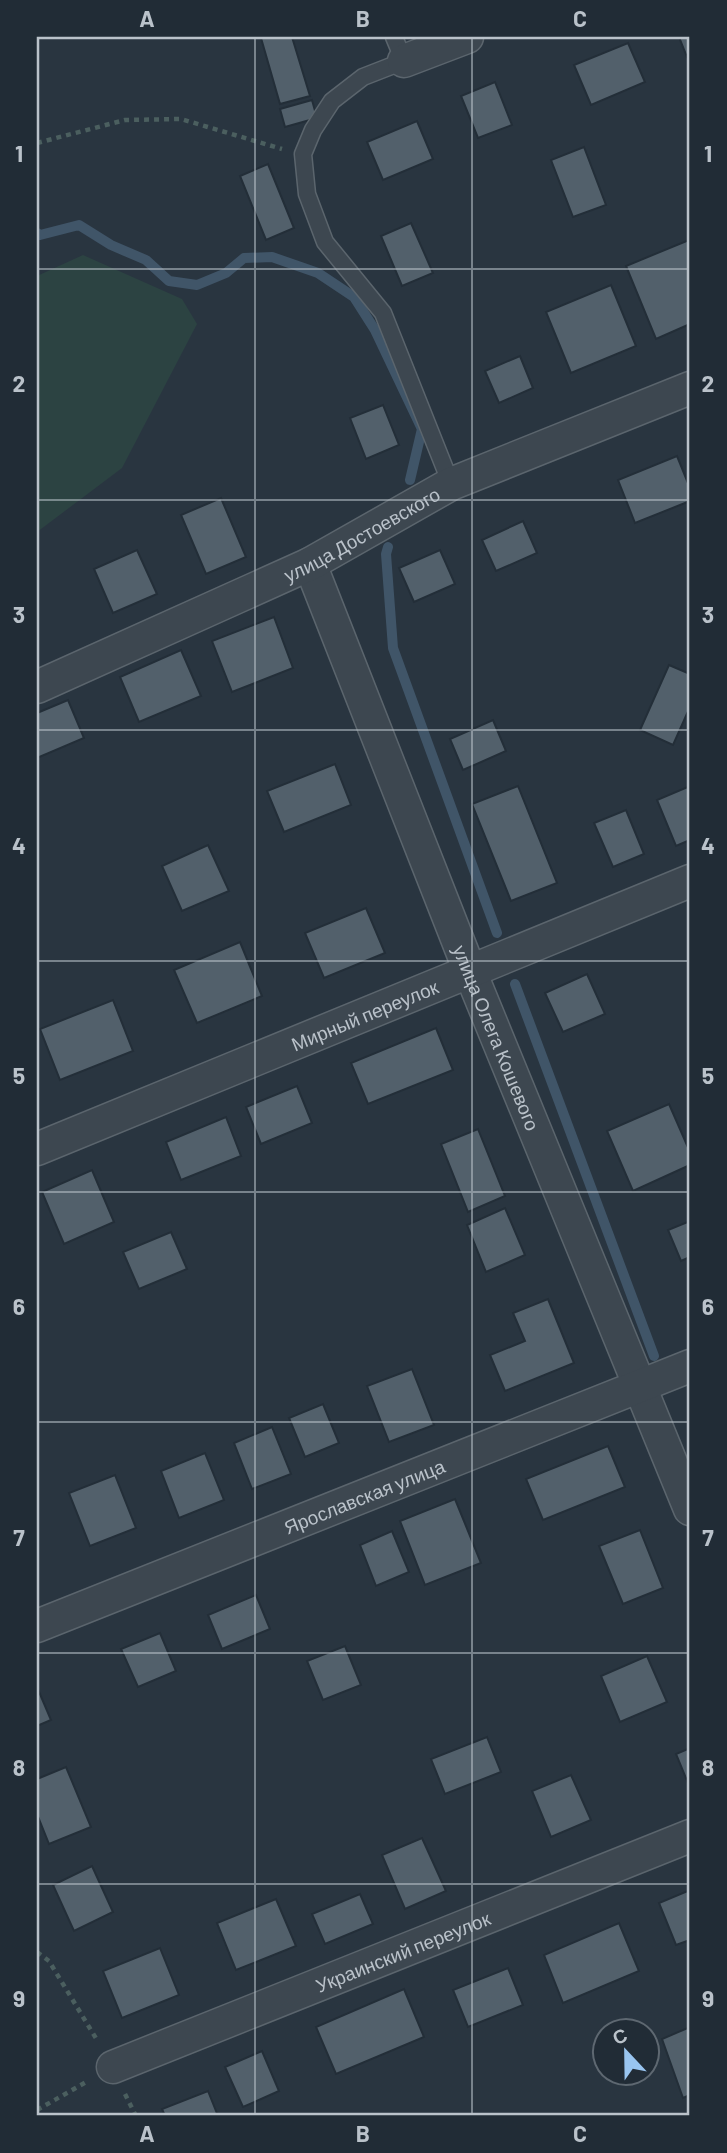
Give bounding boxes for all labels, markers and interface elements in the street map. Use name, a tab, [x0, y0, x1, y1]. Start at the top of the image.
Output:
text: A	[139, 4, 155, 32]
text: B	[356, 4, 370, 32]
text: C	[573, 4, 587, 32]
text: 1	[15, 139, 23, 167]
text: 1	[704, 139, 712, 167]
text: 2	[13, 369, 25, 397]
text: 2	[702, 369, 714, 397]
street label: улица Достоевского	[280, 482, 443, 586]
text: 3	[13, 600, 25, 628]
text: 3	[702, 600, 714, 628]
text: 4	[12, 831, 26, 859]
text: 4	[701, 831, 715, 859]
street label: улица Олега Кошевого	[449, 941, 545, 1134]
street label: Мирный переулок	[288, 974, 442, 1055]
text: 5	[13, 1061, 25, 1089]
text: 5	[702, 1061, 714, 1089]
text: 6	[13, 1292, 25, 1320]
text: 6	[702, 1292, 714, 1320]
street label: Ярославская улица	[280, 1453, 448, 1538]
text: 7	[13, 1523, 25, 1551]
text: 7	[702, 1523, 714, 1551]
text: 8	[13, 1753, 25, 1781]
text: 8	[702, 1753, 714, 1781]
street label: Украинский переулок	[312, 1906, 494, 1996]
text: 9	[13, 1984, 25, 2012]
text: 9	[702, 1984, 714, 2012]
north arrow	[590, 2016, 660, 2086]
text: С	[609, 2022, 630, 2049]
text: A	[139, 2119, 155, 2147]
text: B	[356, 2119, 370, 2147]
text: C	[573, 2119, 587, 2147]

